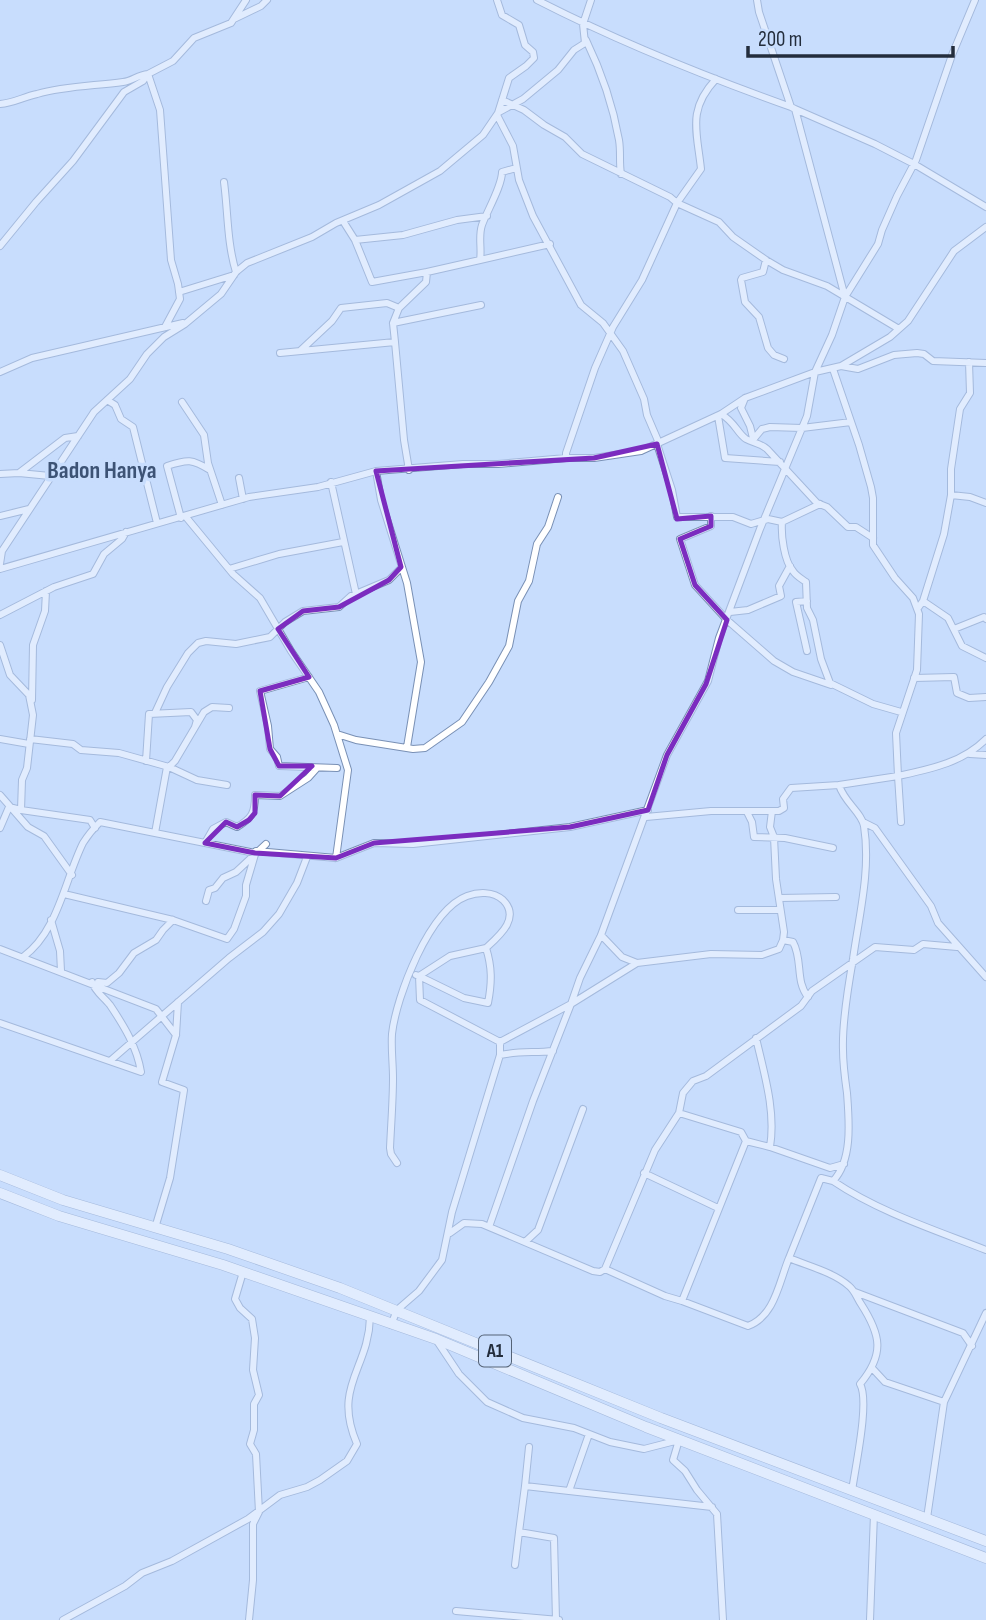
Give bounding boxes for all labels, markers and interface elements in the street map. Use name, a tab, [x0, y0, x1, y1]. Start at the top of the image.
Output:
scale bar	[748, 14, 953, 58]
text: 200 m	[758, 27, 802, 52]
district label: Badon Hanya	[47, 456, 157, 485]
road number: A1	[479, 1336, 511, 1366]

